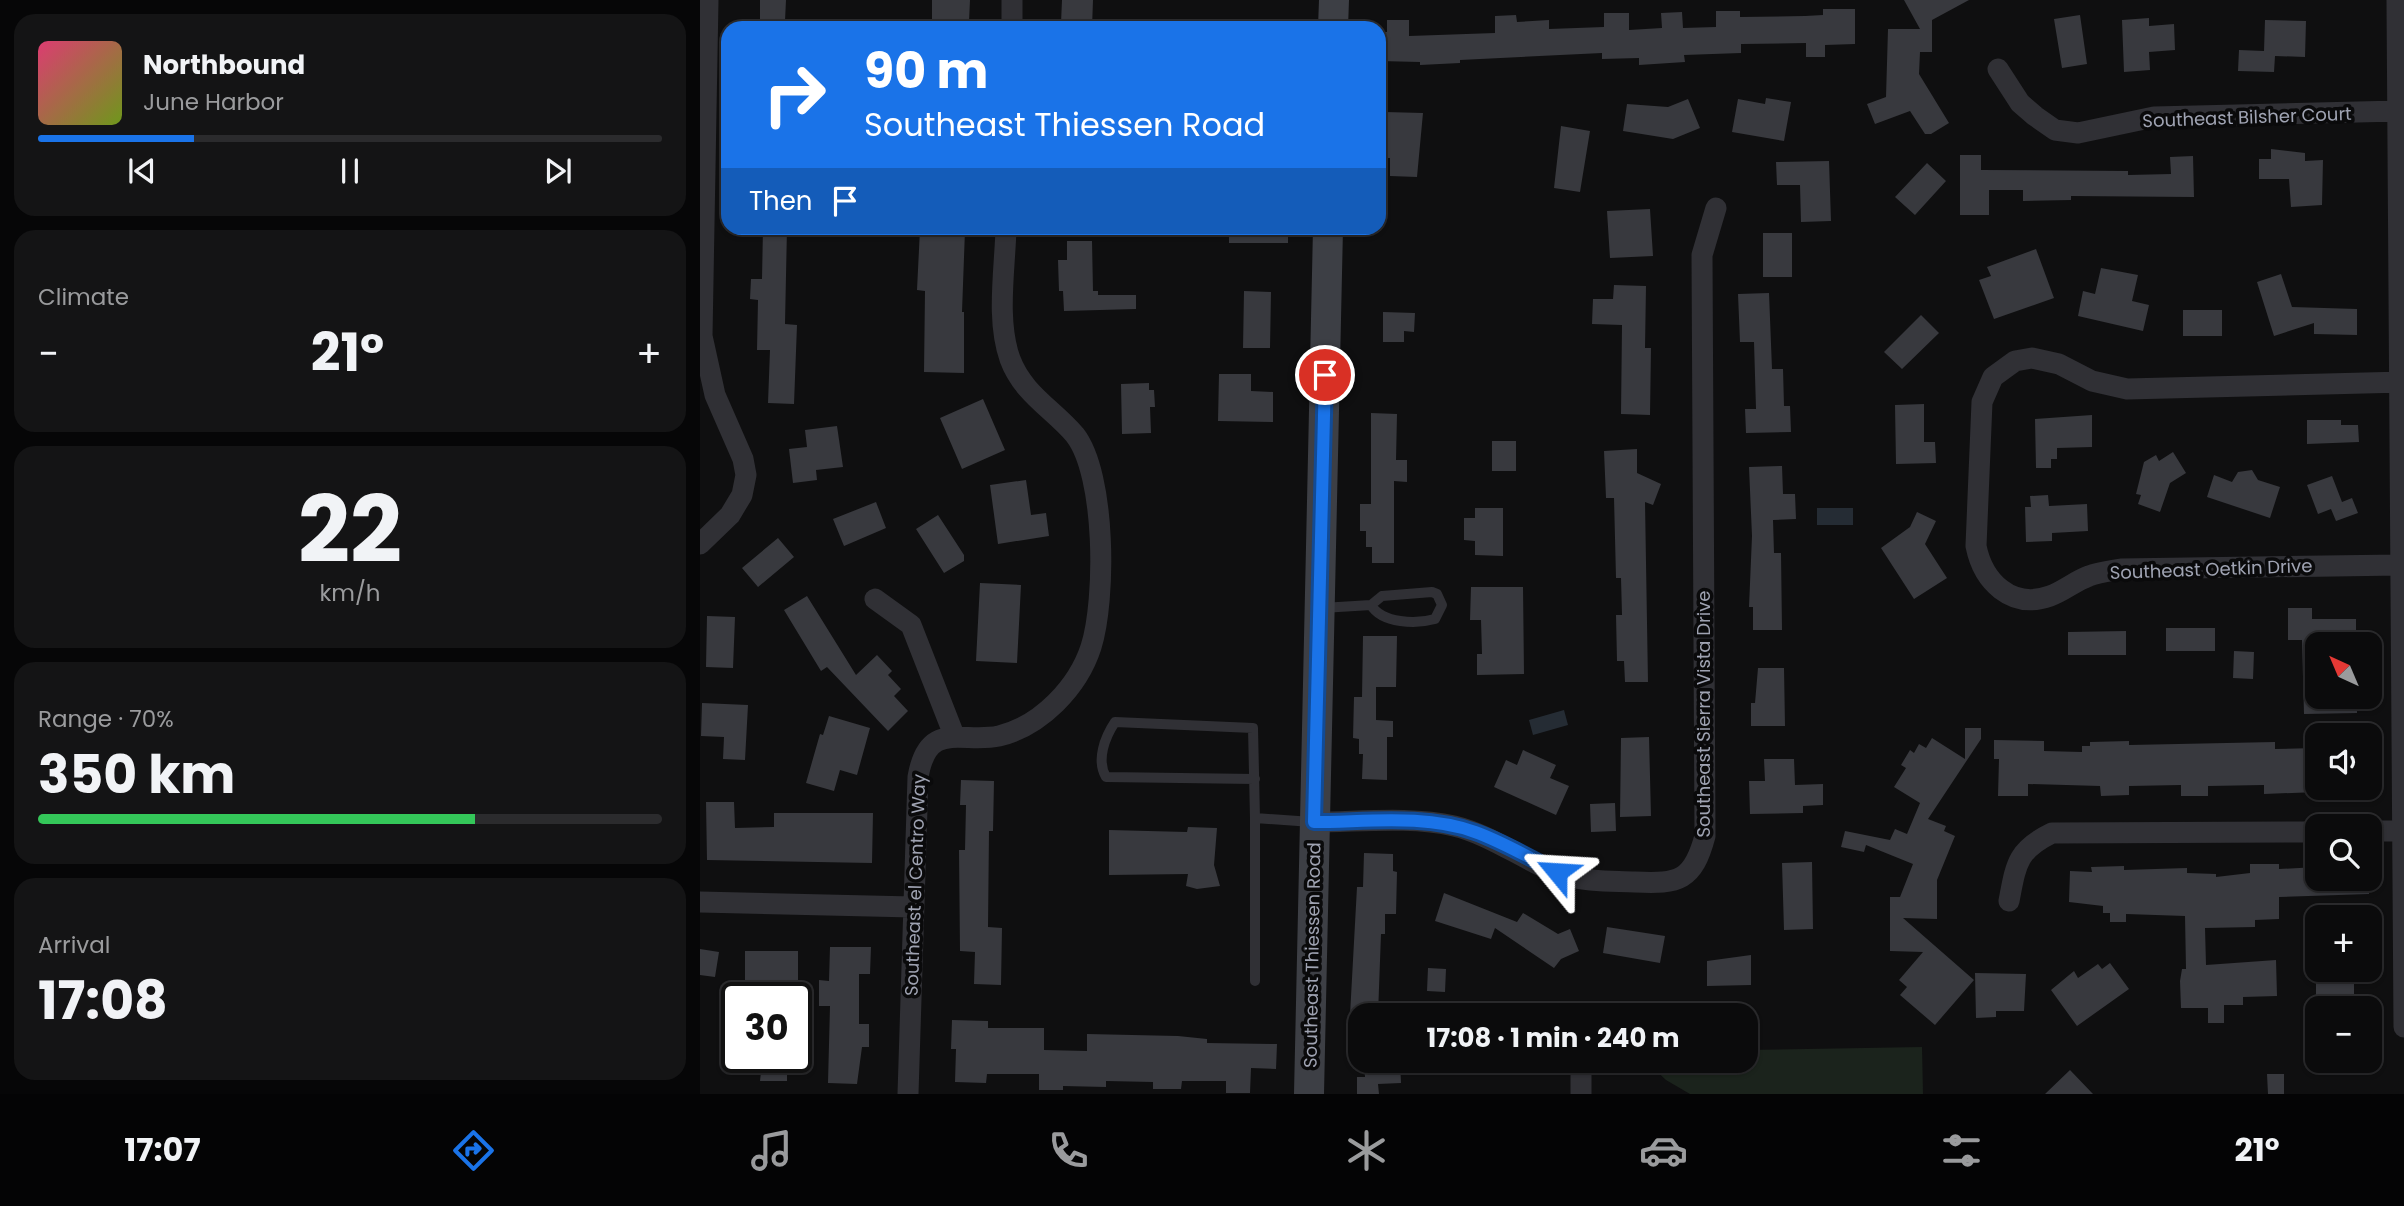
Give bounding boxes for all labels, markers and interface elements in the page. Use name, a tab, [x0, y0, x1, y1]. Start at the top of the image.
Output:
text: 90 m	[864, 37, 988, 105]
text: Northbound	[143, 47, 305, 83]
icon: right	[749, 49, 840, 140]
text: June Harbor	[143, 86, 284, 118]
street label: Southeast Bilsher Court	[2142, 101, 2352, 133]
text: Southeast Thiessen Road	[864, 102, 1265, 147]
icon: previous	[123, 152, 161, 190]
icon: pause	[331, 152, 369, 190]
icon: next	[539, 152, 577, 190]
icon: arrive	[826, 182, 864, 220]
text: Then	[749, 183, 812, 219]
text: Climate	[38, 281, 129, 313]
text: 21°	[311, 316, 384, 389]
text: −	[38, 327, 59, 380]
text: +	[636, 327, 662, 380]
pin	[1295, 345, 1355, 405]
icon: arrive	[1306, 356, 1344, 394]
text: 22	[298, 466, 402, 594]
street label: Southeast Oetkin Drive	[2109, 553, 2313, 585]
text: km/h	[319, 577, 381, 609]
street label: Southeast Sierra Vista Drive	[1691, 591, 1716, 837]
north arrow	[2305, 632, 2382, 709]
map controls	[2305, 632, 2382, 1073]
text: Range · 70%	[38, 703, 174, 735]
button: sound	[2305, 723, 2382, 800]
text: 350 km	[38, 738, 235, 811]
street label: Southeast el Centro Way	[899, 774, 931, 996]
button: search	[2305, 814, 2382, 891]
position arrow	[1520, 835, 1594, 909]
street label: Southeast Thiessen Road	[1298, 842, 1326, 1068]
button: +	[2305, 905, 2382, 982]
text: Arrival	[38, 929, 110, 961]
text: 17:08	[38, 964, 168, 1037]
speed limit sign: 30	[721, 982, 812, 1073]
button: −	[2305, 996, 2382, 1073]
text: 17:08 · 1 min · 240 m	[1427, 1020, 1679, 1056]
icon: directions	[449, 1126, 498, 1175]
icon: music	[747, 1126, 796, 1175]
icon: phone	[1044, 1126, 1093, 1175]
icon: climate	[1342, 1126, 1391, 1175]
icon: car	[1639, 1126, 1688, 1175]
icon: filters	[1937, 1126, 1986, 1175]
text: 17:07	[124, 1127, 201, 1172]
text: 21°	[2235, 1127, 2280, 1172]

